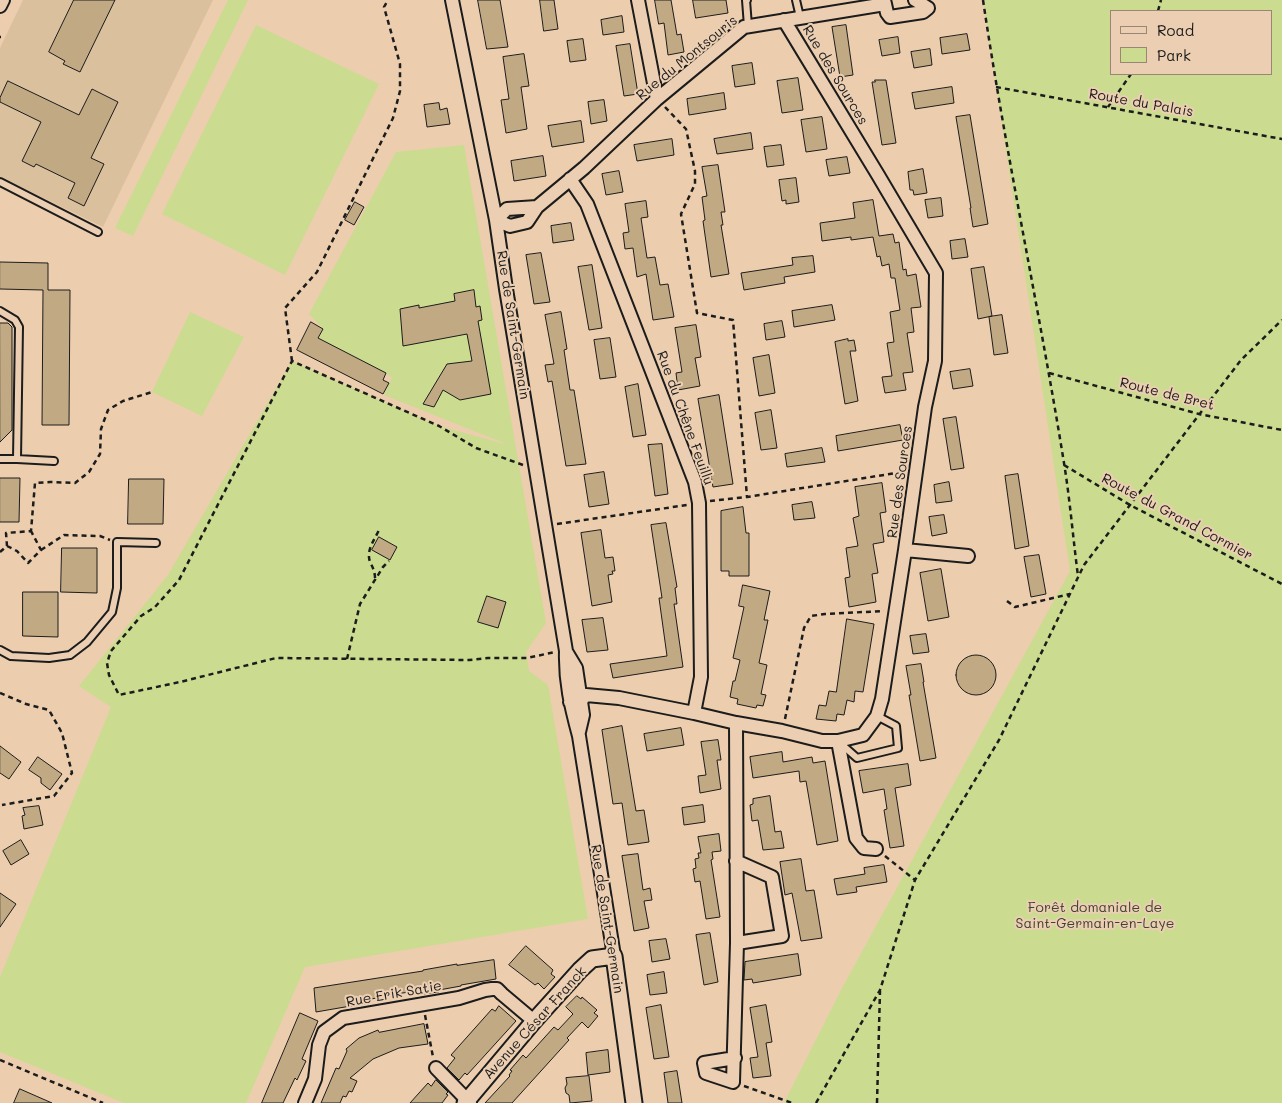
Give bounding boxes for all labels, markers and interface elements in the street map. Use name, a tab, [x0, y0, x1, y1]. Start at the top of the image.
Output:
legend	[1110, 10, 1272, 75]
street label: Rue du Montsouris	[633, 12, 741, 104]
text: Road	[1157, 20, 1194, 40]
street label: Rue des Sources	[799, 22, 871, 128]
text: Park	[1157, 45, 1191, 65]
street label: Route du Palais	[1087, 86, 1195, 120]
street label: Rue de Saint-Germain	[493, 249, 533, 401]
street label: Rue du Chêne Feuillu	[653, 349, 717, 487]
street label: Route de Bret	[1118, 374, 1216, 414]
street label: Rue des Sources	[884, 425, 916, 539]
street label: Route du Grand Cormier	[1098, 470, 1256, 564]
street label: Rue de Saint-Germain	[587, 843, 627, 995]
park label: Forêt domaniale de Saint-Germain-en-Laye	[1016, 900, 1174, 932]
street label: Avenue César Franck	[480, 963, 590, 1083]
street label: Rue Erik Satie	[345, 977, 443, 1011]

